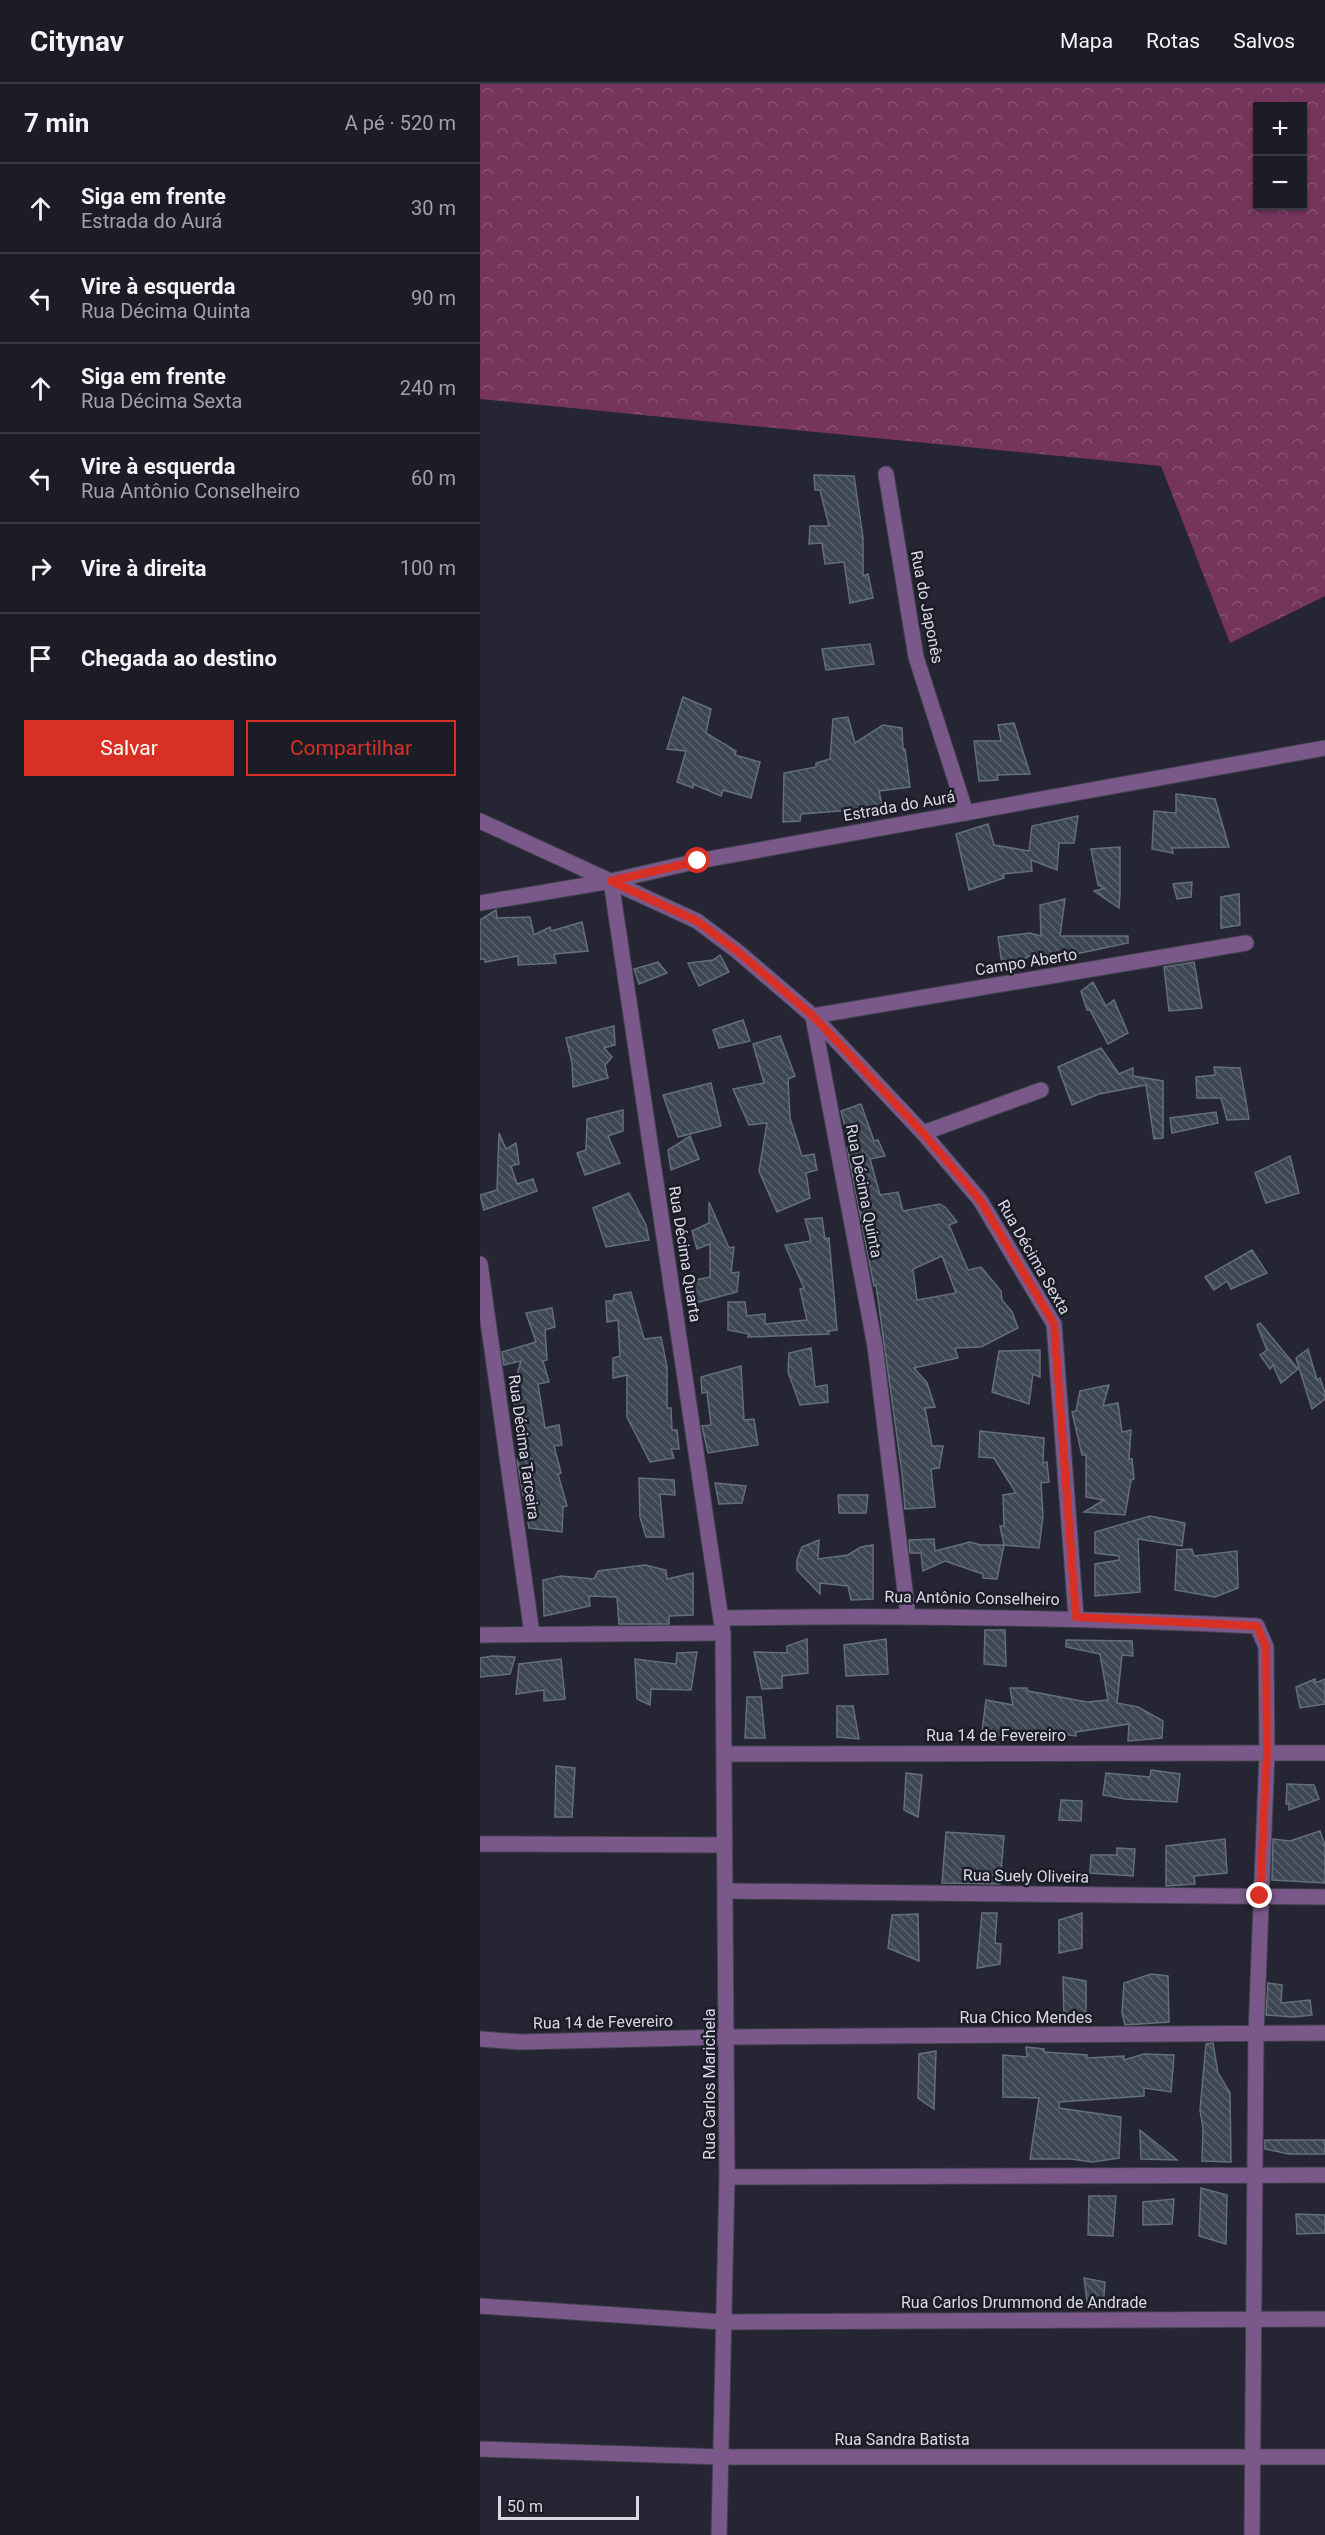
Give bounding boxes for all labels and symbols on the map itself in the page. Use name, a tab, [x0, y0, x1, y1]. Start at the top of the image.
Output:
street label: Rua do Japonês	[907, 549, 947, 665]
street label: Estrada do Aurá	[842, 787, 956, 825]
route start	[684, 847, 710, 873]
street label: Campo Aberto	[974, 945, 1078, 979]
street label: Rua Décima Quinta	[842, 1123, 886, 1259]
street label: Rua Décima Quarta	[665, 1185, 705, 1323]
street label: Rua Décima Sexta	[993, 1196, 1075, 1318]
street label: Rua Décima Tarceira	[504, 1373, 544, 1521]
street label: Rua Antônio Conselheiro	[884, 1587, 1060, 1609]
street label: Rua 14 de Fevereiro	[926, 1726, 1066, 1745]
street label: Rua Suely Oliveira	[963, 1865, 1089, 1887]
route end	[1246, 1882, 1272, 1908]
street label: Rua Carlos Marichela	[700, 2008, 719, 2160]
street label: Rua Chico Mendes	[960, 2008, 1093, 2027]
street label: Rua 14 de Fevereiro	[533, 2011, 673, 2033]
street label: Rua Carlos Drummond de Andrade	[901, 2293, 1147, 2312]
street label: Rua Sandra Batista	[834, 2430, 970, 2449]
scale bar	[498, 2493, 639, 2520]

